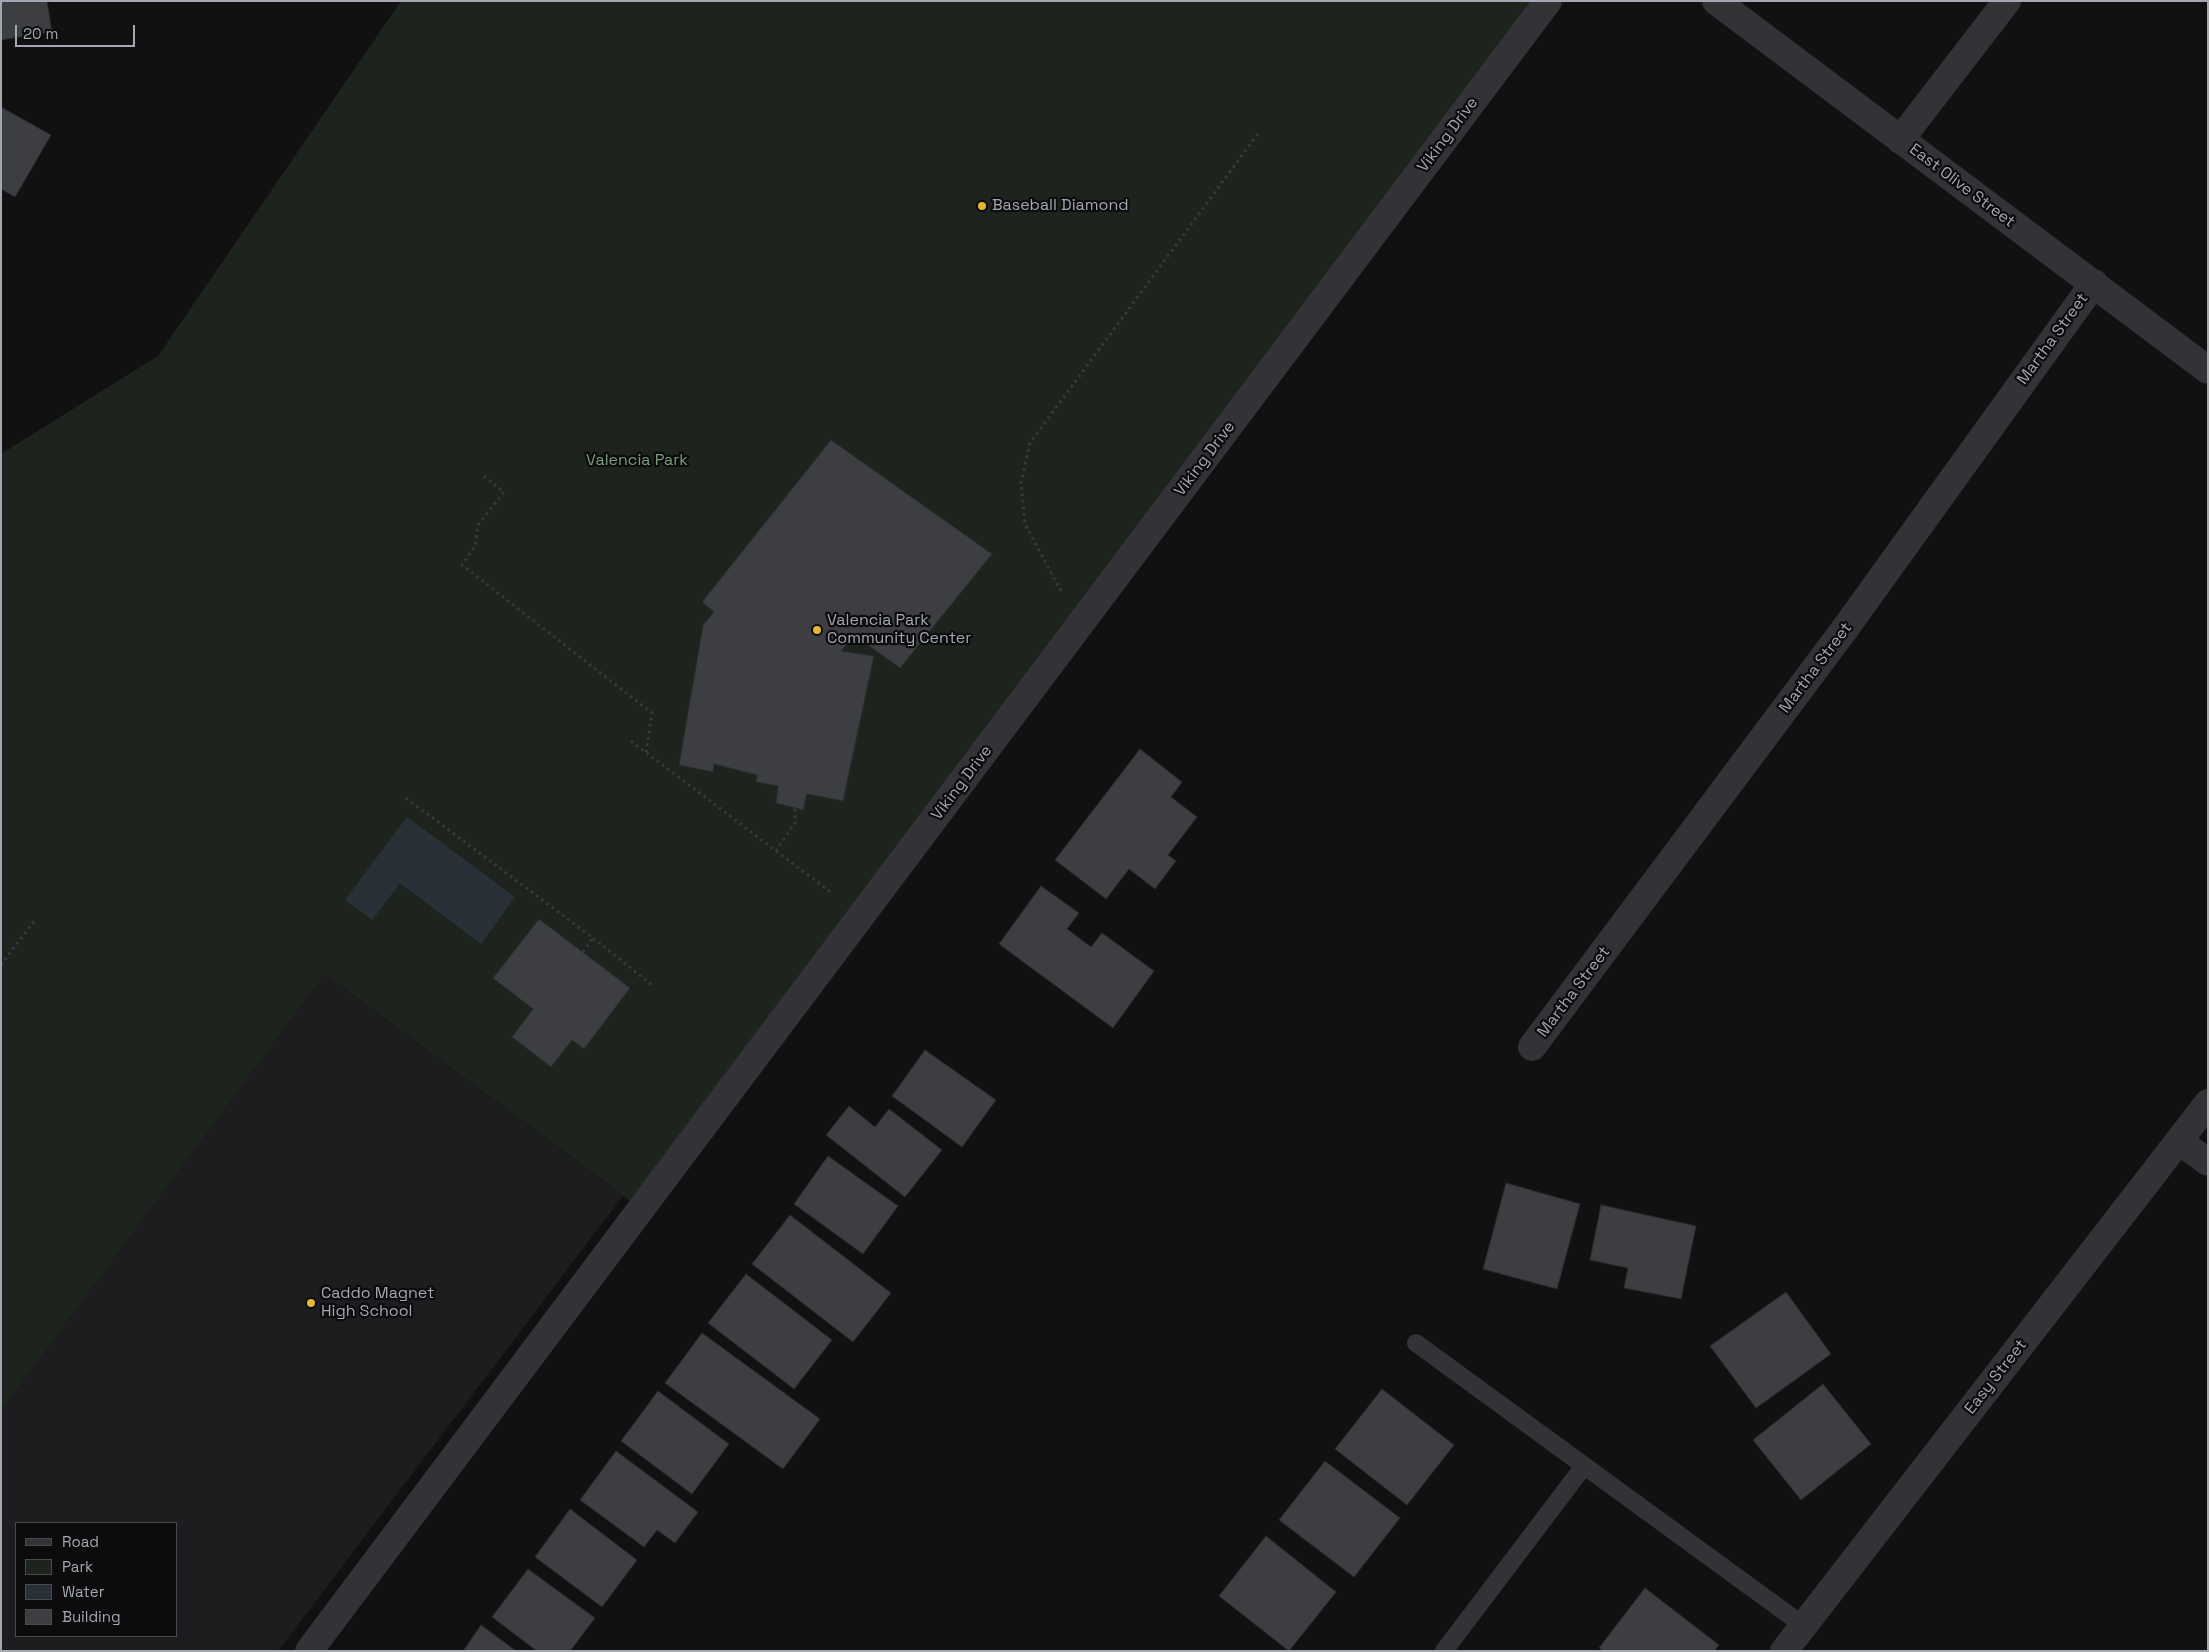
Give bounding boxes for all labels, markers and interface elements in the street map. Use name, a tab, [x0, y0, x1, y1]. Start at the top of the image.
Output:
scale bar	[18, 15, 138, 47]
text: 20 m	[23, 24, 58, 43]
street label: Viking Drive	[1414, 94, 1482, 176]
street label: East Olive Street	[1905, 140, 2019, 232]
place label: Baseball Diamond	[992, 196, 1129, 216]
marker: Baseball Diamond	[976, 200, 988, 212]
street label: Martha Street	[2013, 289, 2093, 389]
street label: Viking Drive	[1171, 418, 1239, 500]
park label: Valencia Park	[586, 451, 688, 471]
place label: Valencia Park Community Center	[827, 611, 971, 649]
street label: Martha Street	[1776, 619, 1856, 717]
marker: Valencia Park Community Center	[811, 624, 823, 636]
street label: Viking Drive	[928, 742, 996, 824]
street label: Martha Street	[1534, 943, 1614, 1041]
place label: Caddo Magnet High School	[321, 1284, 434, 1322]
marker: Caddo Magnet High School	[305, 1297, 317, 1309]
street label: Easy Street	[1961, 1336, 2031, 1418]
legend	[15, 1522, 178, 1637]
text: Road	[62, 1532, 99, 1551]
text: Park	[62, 1557, 93, 1576]
text: Water	[62, 1582, 104, 1601]
text: Building	[62, 1607, 121, 1626]

